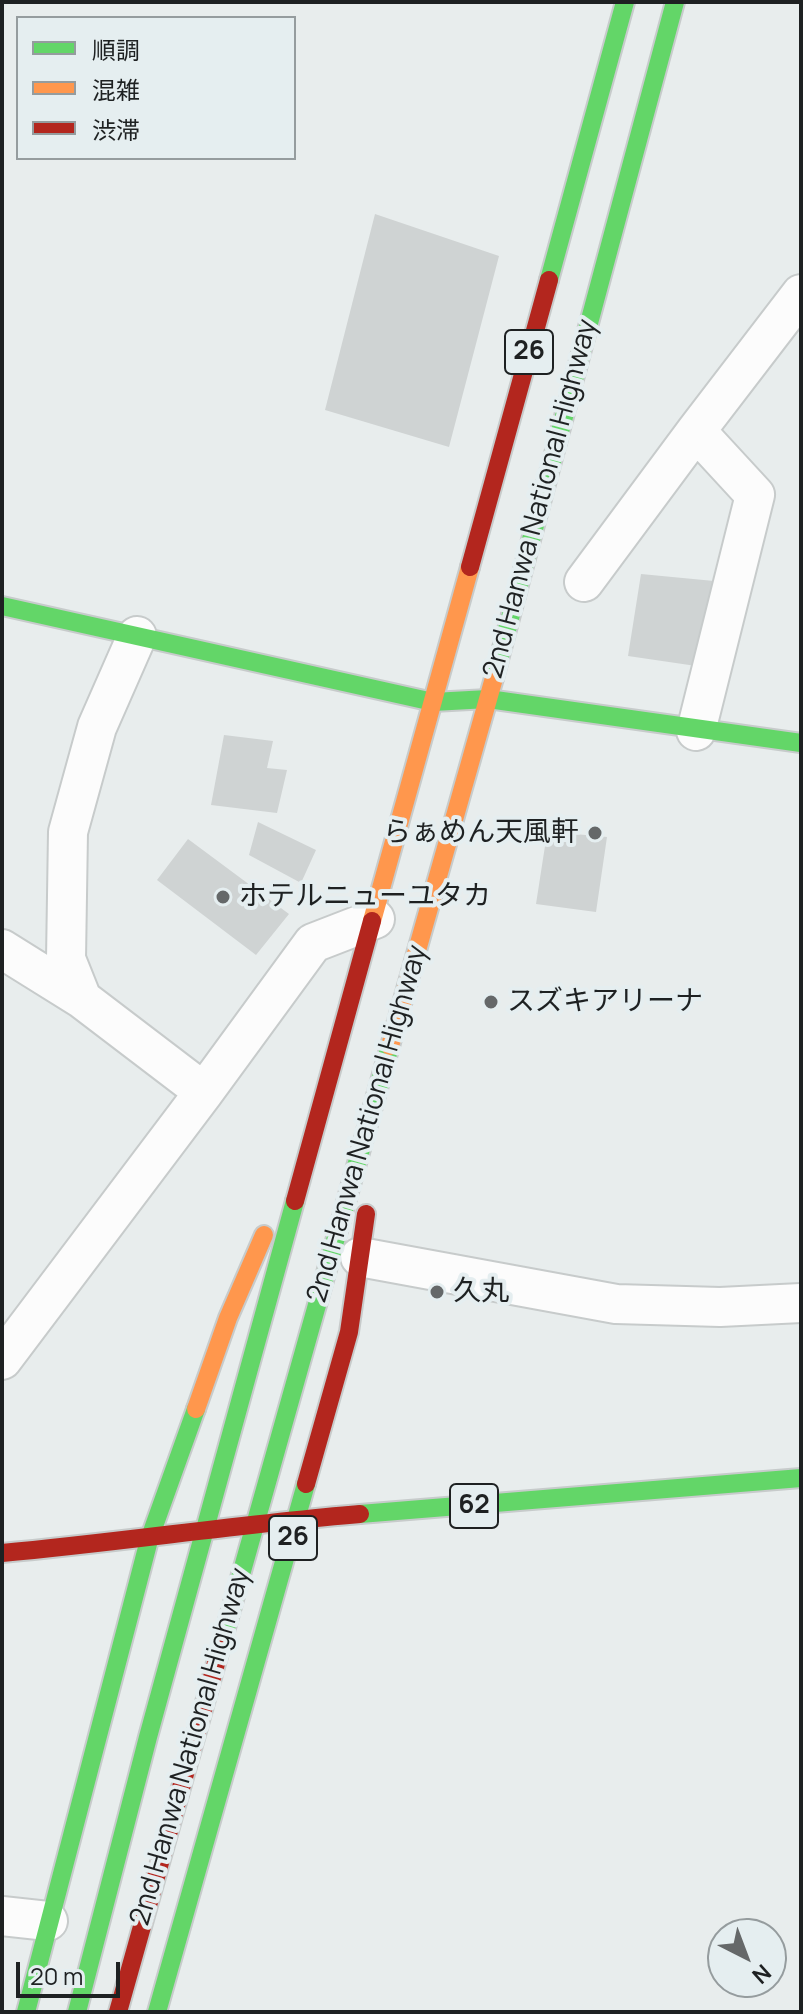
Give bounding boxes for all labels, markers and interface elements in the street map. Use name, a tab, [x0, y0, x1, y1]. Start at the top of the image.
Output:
legend	[16, 16, 296, 160]
text: 順調	[92, 33, 140, 66]
text: 混雑	[92, 73, 140, 106]
text: 渋滞	[92, 113, 140, 146]
street label: 2nd Hanwa National Highway	[477, 316, 605, 682]
road number: 26	[505, 330, 553, 374]
place label: らぁめん天風軒	[383, 816, 579, 850]
marker: らぁめん天風軒	[586, 824, 604, 842]
place label: ホテルニューユタカ	[239, 880, 491, 914]
marker: ホテルニューユタカ	[214, 888, 232, 906]
street label: 2nd Hanwa National Highway	[301, 941, 435, 1307]
place label: スズキアリーナ	[507, 985, 703, 1019]
marker: スズキアリーナ	[482, 993, 500, 1011]
place label: 久丸	[453, 1275, 509, 1309]
marker: 久丸	[428, 1283, 446, 1301]
road number: 62	[450, 1484, 498, 1528]
road number: 26	[269, 1516, 317, 1560]
street label: 2nd Hanwa National Highway	[124, 1564, 258, 1930]
north arrow	[707, 1918, 787, 1998]
scale bar	[20, 1946, 124, 1996]
text: N	[746, 1958, 778, 1991]
text: 20 m	[30, 1959, 83, 1992]

